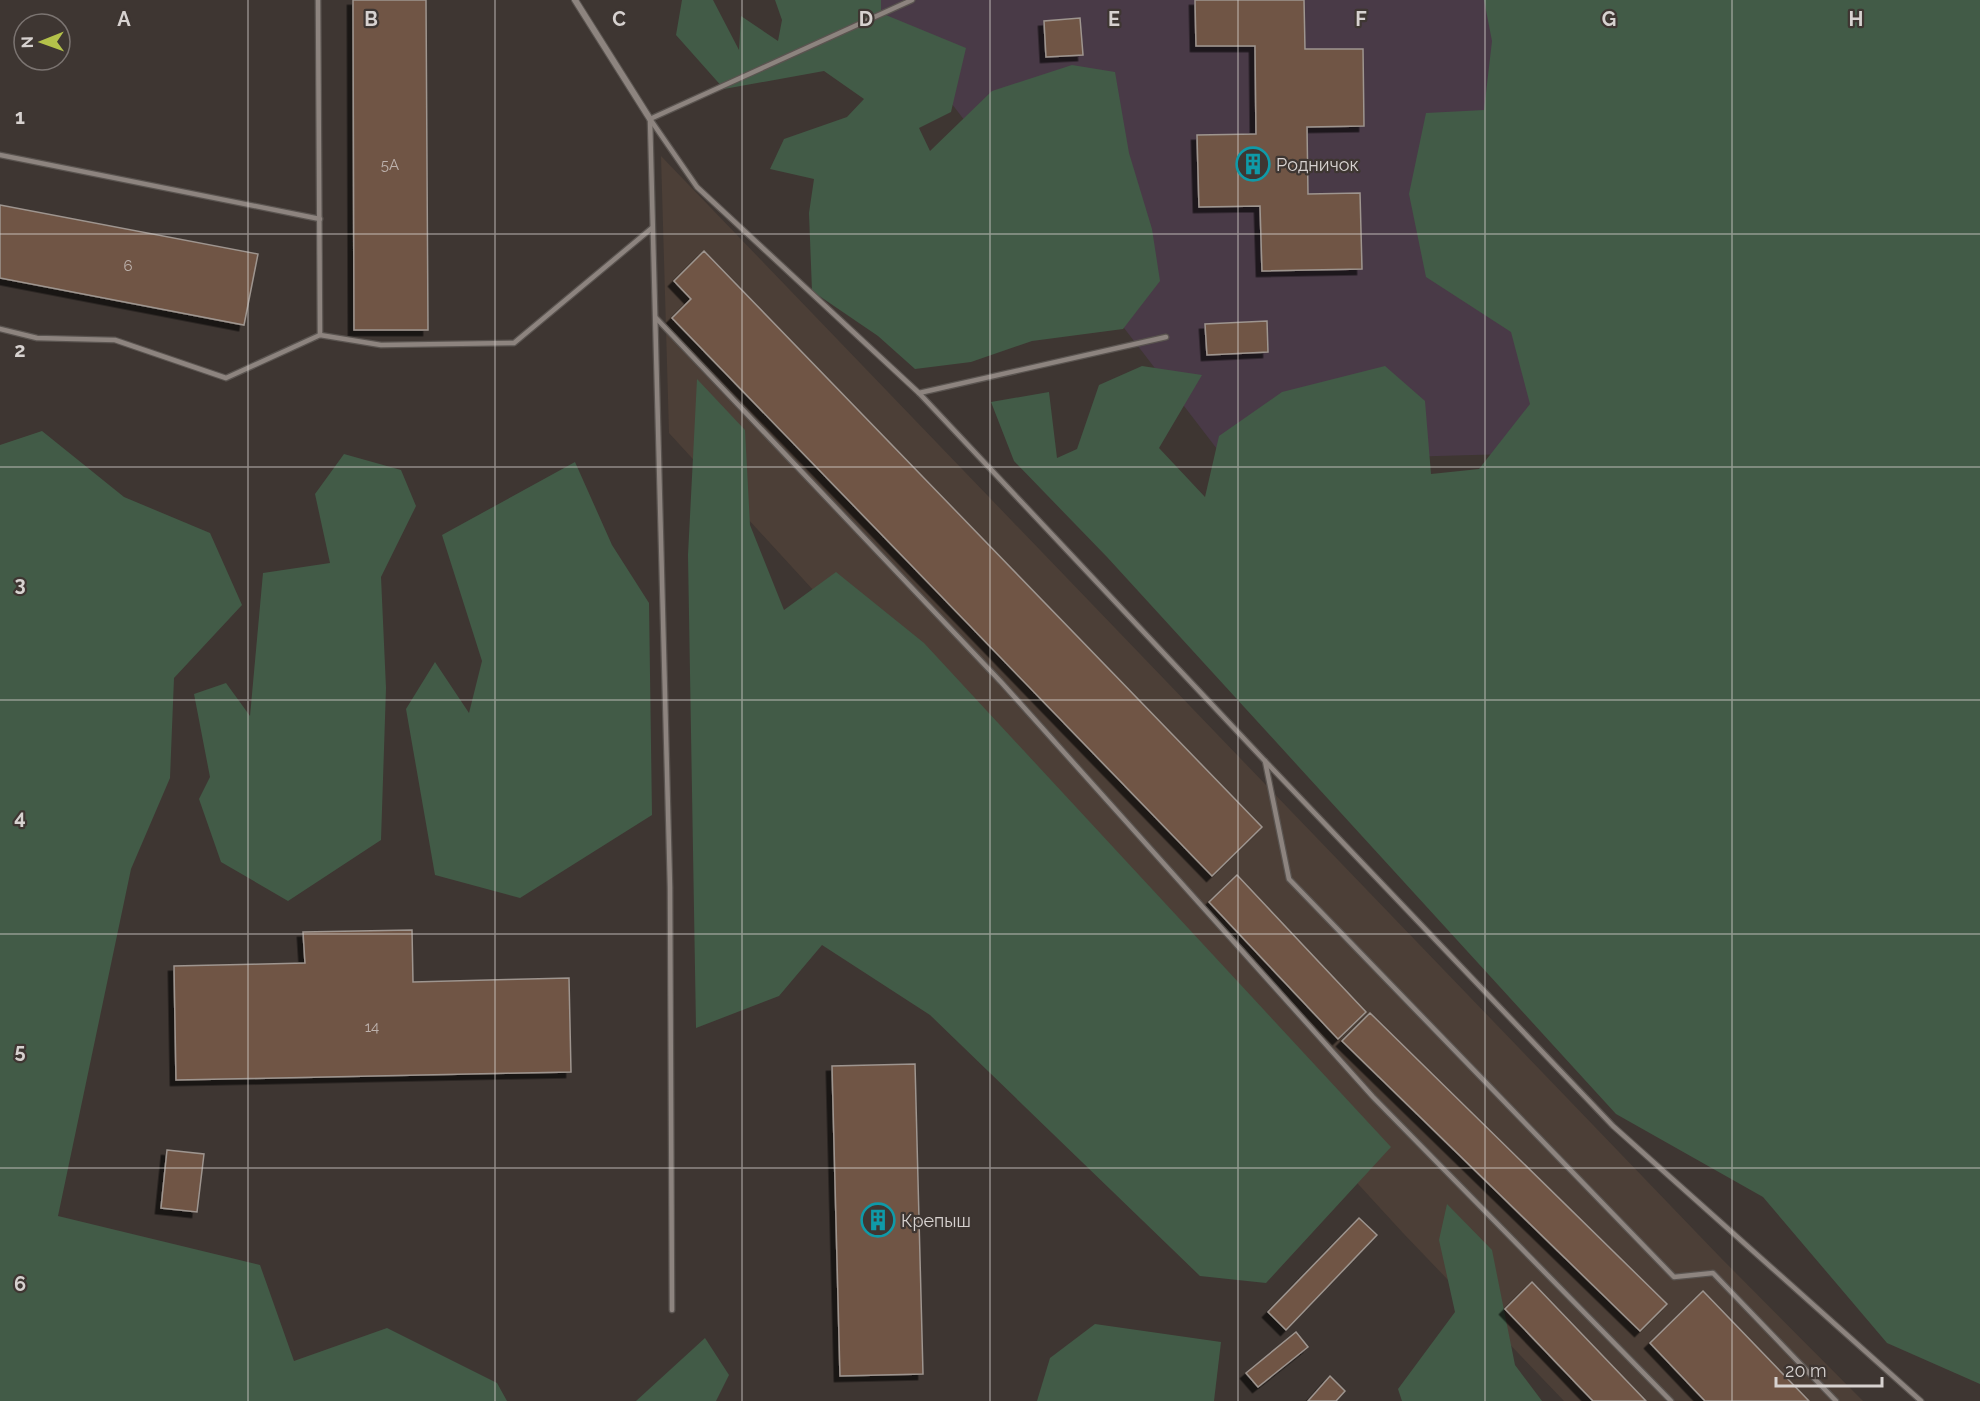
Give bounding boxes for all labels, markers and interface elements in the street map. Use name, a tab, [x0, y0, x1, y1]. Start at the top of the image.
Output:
text: A	[117, 7, 131, 31]
text: B	[364, 7, 378, 31]
text: C	[612, 7, 626, 31]
text: D	[859, 7, 873, 31]
text: E	[1108, 7, 1120, 31]
text: F	[1355, 7, 1367, 31]
text: G	[1602, 7, 1616, 31]
text: H	[1849, 7, 1863, 31]
north arrow	[12, 12, 72, 72]
text: N	[18, 36, 37, 49]
text: 1	[15, 105, 25, 129]
building icon: Родничок	[1235, 146, 1271, 182]
place label: Родничок	[1276, 154, 1359, 175]
house number: 5А	[381, 156, 399, 174]
house number: 6	[123, 257, 133, 275]
text: 2	[14, 338, 26, 362]
text: 3	[14, 572, 26, 596]
text: 4	[14, 805, 26, 829]
house number: 14	[365, 1018, 379, 1036]
text: 5	[14, 1039, 26, 1063]
building icon: Крепыш	[860, 1202, 896, 1238]
place label: Крепыш	[901, 1210, 971, 1231]
text: 6	[14, 1272, 26, 1296]
scale bar	[1776, 1350, 1882, 1388]
text: 20 m	[1785, 1360, 1827, 1381]

